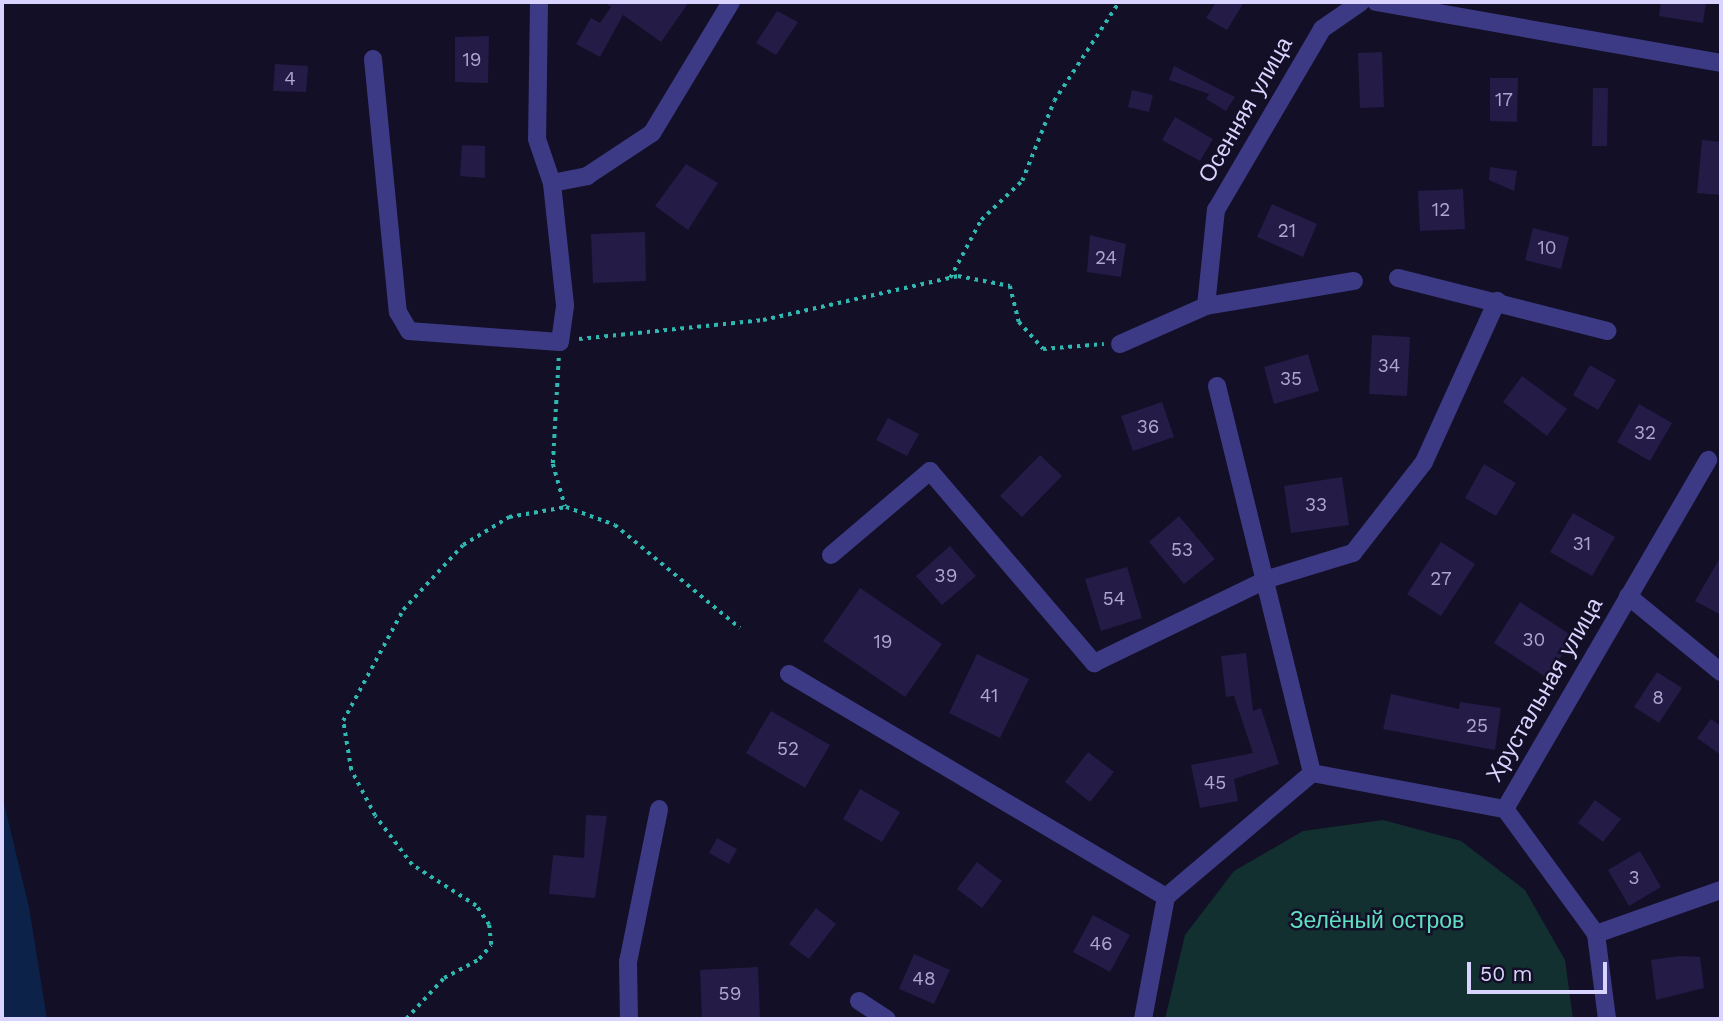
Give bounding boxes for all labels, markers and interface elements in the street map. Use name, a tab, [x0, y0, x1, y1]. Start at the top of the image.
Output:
street label: Осенняя улица	[1193, 32, 1299, 188]
house number: 19	[462, 49, 482, 71]
house number: 4	[284, 68, 296, 90]
house number: 17	[1495, 89, 1513, 111]
house number: 12	[1432, 199, 1450, 221]
house number: 21	[1278, 220, 1296, 242]
house number: 10	[1537, 237, 1557, 259]
house number: 24	[1095, 247, 1117, 269]
house number: 34	[1378, 355, 1400, 377]
house number: 35	[1280, 368, 1302, 390]
house number: 36	[1137, 416, 1159, 438]
house number: 32	[1634, 422, 1656, 444]
house number: 33	[1305, 494, 1327, 516]
house number: 31	[1573, 533, 1591, 555]
house number: 53	[1171, 539, 1193, 561]
house number: 39	[935, 565, 957, 587]
house number: 27	[1430, 568, 1452, 590]
house number: 54	[1103, 588, 1125, 610]
street label: Хрустальная улица	[1481, 593, 1609, 787]
house number: 30	[1523, 629, 1545, 651]
house number: 19	[873, 631, 893, 653]
house number: 41	[980, 685, 998, 707]
house number: 8	[1652, 687, 1664, 709]
house number: 25	[1466, 715, 1488, 737]
house number: 52	[777, 738, 799, 760]
house number: 45	[1204, 772, 1226, 794]
house number: 3	[1628, 867, 1640, 889]
park label: Зелёный остров	[1290, 907, 1464, 935]
house number: 46	[1089, 933, 1113, 955]
scale bar	[1471, 948, 1611, 992]
text: 50 m	[1480, 961, 1532, 986]
house number: 48	[912, 968, 936, 990]
house number: 59	[719, 983, 741, 1005]

